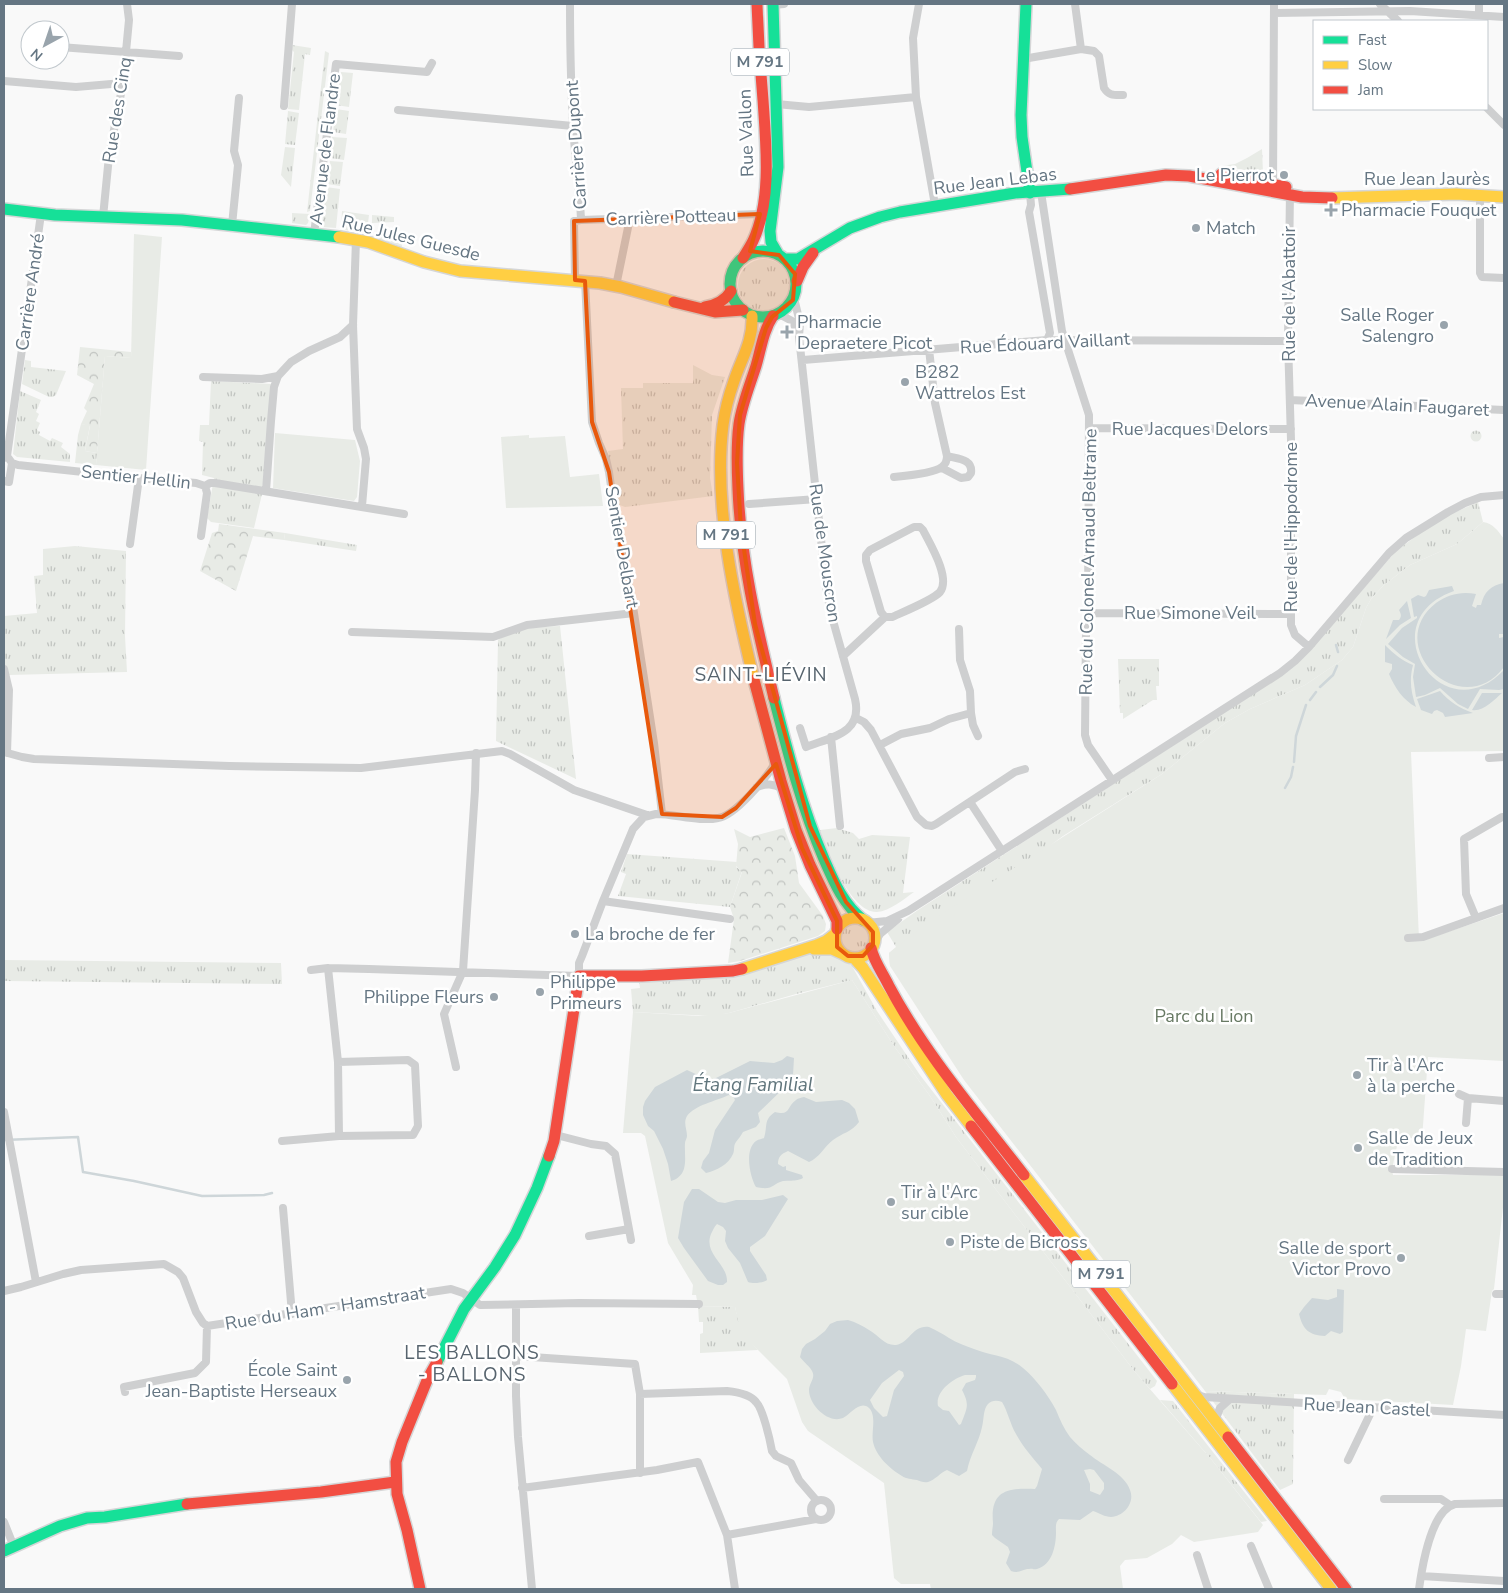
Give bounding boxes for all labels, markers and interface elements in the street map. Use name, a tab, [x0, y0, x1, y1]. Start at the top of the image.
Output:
north arrow	[20, 20, 70, 70]
legend	[1313, 20, 1488, 110]
text: Fast	[1358, 30, 1387, 50]
text: N	[27, 44, 47, 65]
road number: M 791	[731, 48, 789, 76]
street label: Rue des Cinq	[97, 55, 137, 165]
text: Slow	[1358, 55, 1393, 75]
street label: Avenue de Flandre	[304, 72, 346, 226]
street label: Carrière Dupont	[559, 79, 592, 210]
text: Jam	[1357, 80, 1384, 100]
street label: Rue Vallon	[732, 89, 760, 177]
street label: Rue Jean Lebas	[932, 162, 1058, 200]
place label: Le Pierrot	[1196, 163, 1275, 187]
street label: Rue Jean Jaurès	[1364, 167, 1490, 191]
marker: Le Pierrot	[1278, 169, 1290, 181]
place label: Pharmacie Fouquet	[1341, 198, 1497, 222]
street label: Carrière Potteau	[605, 203, 737, 231]
marker: Pharmacie Fouquet	[1325, 204, 1337, 216]
street label: Rue Jules Guesde	[339, 209, 483, 267]
place label: Match	[1206, 216, 1256, 240]
marker: Match	[1190, 222, 1202, 234]
street label: Rue de l'Abattoir	[1277, 226, 1301, 362]
street label: Carrière André	[10, 232, 50, 352]
place label: Salle Roger Salengro	[1340, 303, 1435, 348]
place label: Pharmacie Depraetere Picot	[797, 310, 933, 355]
marker: Salle Roger Salengro	[1438, 319, 1450, 331]
marker: Pharmacie Depraetere Picot	[781, 326, 793, 338]
street label: Rue Édouard Vaillant	[959, 327, 1131, 359]
place label: B282 Wattrelos Est	[915, 360, 1026, 405]
marker: B282 Wattrelos Est	[899, 376, 911, 388]
street label: Avenue Alain Faugaret	[1304, 388, 1490, 422]
street label: Rue Jacques Delors	[1112, 417, 1268, 441]
street label: Rue du Colonel Arnaud Beltrame	[1074, 428, 1102, 696]
street label: Rue de l'Hippodrome	[1279, 442, 1303, 612]
street label: Sentier Hellin	[80, 459, 192, 495]
street label: Rue de Mouscron	[803, 482, 847, 624]
street label: Sentier Delbart	[599, 484, 645, 611]
road number: M 791	[697, 522, 755, 548]
street label: Rue Simone Veil	[1124, 601, 1257, 625]
district label: SAINT-LIÉVIN	[694, 662, 828, 688]
place label: La broche de fer	[585, 922, 716, 946]
marker: La broche de fer	[569, 928, 581, 940]
place label: Philippe Primeurs	[550, 970, 622, 1015]
place label: Philippe Fleurs	[364, 985, 484, 1009]
marker: Philippe Primeurs	[534, 986, 546, 998]
marker: Philippe Fleurs	[488, 991, 500, 1003]
park label: Parc du Lion	[1154, 1004, 1254, 1028]
place label: Tir à l'Arc à la perche	[1367, 1053, 1455, 1098]
marker: Tir à l'Arc à la perche	[1351, 1069, 1363, 1081]
water label: Étang Familial	[692, 1072, 814, 1098]
place label: Salle de Jeux de Tradition	[1368, 1126, 1474, 1171]
marker: Salle de Jeux de Tradition	[1352, 1142, 1364, 1154]
place label: Tir à l'Arc sur cible	[901, 1180, 978, 1225]
marker: Tir à l'Arc sur cible	[885, 1196, 897, 1208]
place label: Piste de Bicross	[960, 1230, 1088, 1254]
marker: Piste de Bicross	[944, 1236, 956, 1248]
place label: Salle de sport Victor Provo	[1279, 1236, 1392, 1281]
marker: Salle de sport Victor Provo	[1395, 1252, 1407, 1264]
road number: M 791	[1072, 1260, 1130, 1288]
street label: Rue du Ham - Hamstraat	[223, 1280, 427, 1336]
district label: LES BALLONS - BALLONS	[404, 1340, 540, 1388]
place label: École Saint Jean-Baptiste Herseaux	[145, 1358, 338, 1403]
marker: École Saint Jean-Baptiste Herseaux	[341, 1374, 353, 1386]
street label: Rue Jean Castel	[1303, 1392, 1432, 1422]

